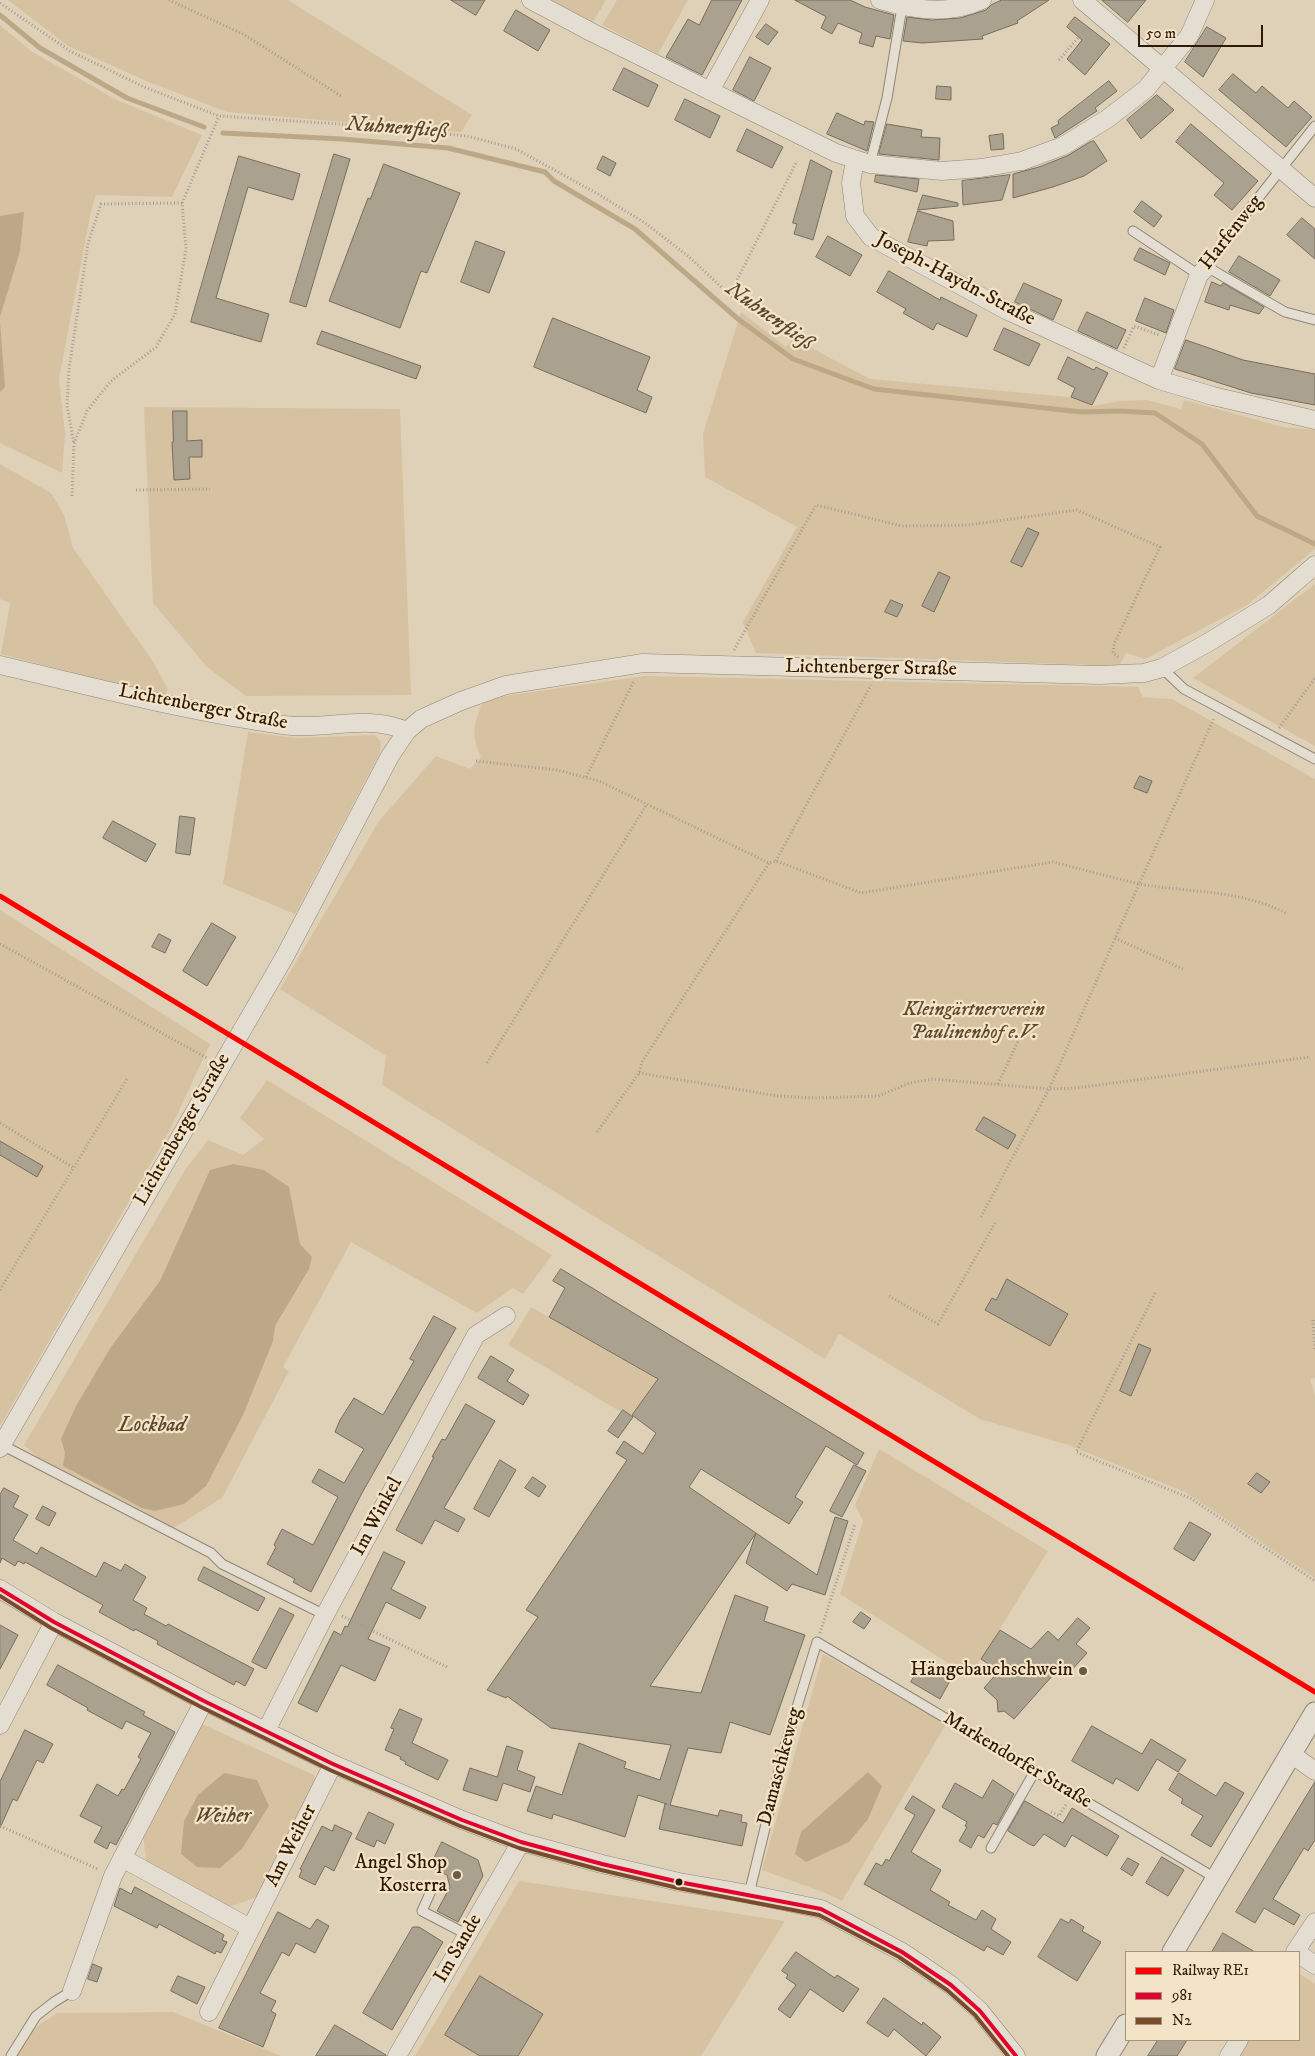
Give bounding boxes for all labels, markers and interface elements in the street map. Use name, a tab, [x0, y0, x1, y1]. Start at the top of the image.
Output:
scale bar	[1140, 15, 1265, 47]
text: 50 m	[1146, 24, 1176, 43]
water label: Nuhnenfließ	[345, 113, 449, 145]
street label: Harfenweg	[1195, 191, 1269, 275]
street label: Joseph-Haydn-Straße	[871, 228, 1039, 332]
water label: Nuhnenfließ	[720, 277, 818, 357]
street label: Lichtenberger Straße	[785, 656, 957, 682]
street label: Lichtenberger Straße	[116, 680, 290, 736]
park label: Kleingärtnerverein Paulinenhof e.V.	[903, 999, 1045, 1046]
street label: Lichtenberger Straße	[130, 1050, 236, 1210]
water label: Lockbad	[118, 1414, 186, 1440]
street label: Im Winkel	[347, 1474, 409, 1560]
place label: Hängebauchschwein	[910, 1659, 1073, 1683]
marker: Hängebauchschwein	[1077, 1665, 1089, 1677]
street label: Damaschkeweg	[754, 1705, 808, 1829]
street label: Markendorfer Straße	[938, 1707, 1096, 1815]
street label: Am Weiher	[261, 1801, 323, 1891]
water label: Weiher	[195, 1805, 251, 1831]
place label: Angel Shop Kosterra	[355, 1852, 447, 1899]
marker: Angel Shop Kosterra	[451, 1869, 463, 1881]
unlabelled marker	[674, 1877, 684, 1887]
street label: Im Sande	[430, 1910, 488, 1988]
legend	[1125, 1951, 1300, 2041]
text: Railway RE1	[1172, 1961, 1249, 1980]
text: 981	[1172, 1986, 1193, 2005]
text: N2	[1172, 2011, 1192, 2030]

